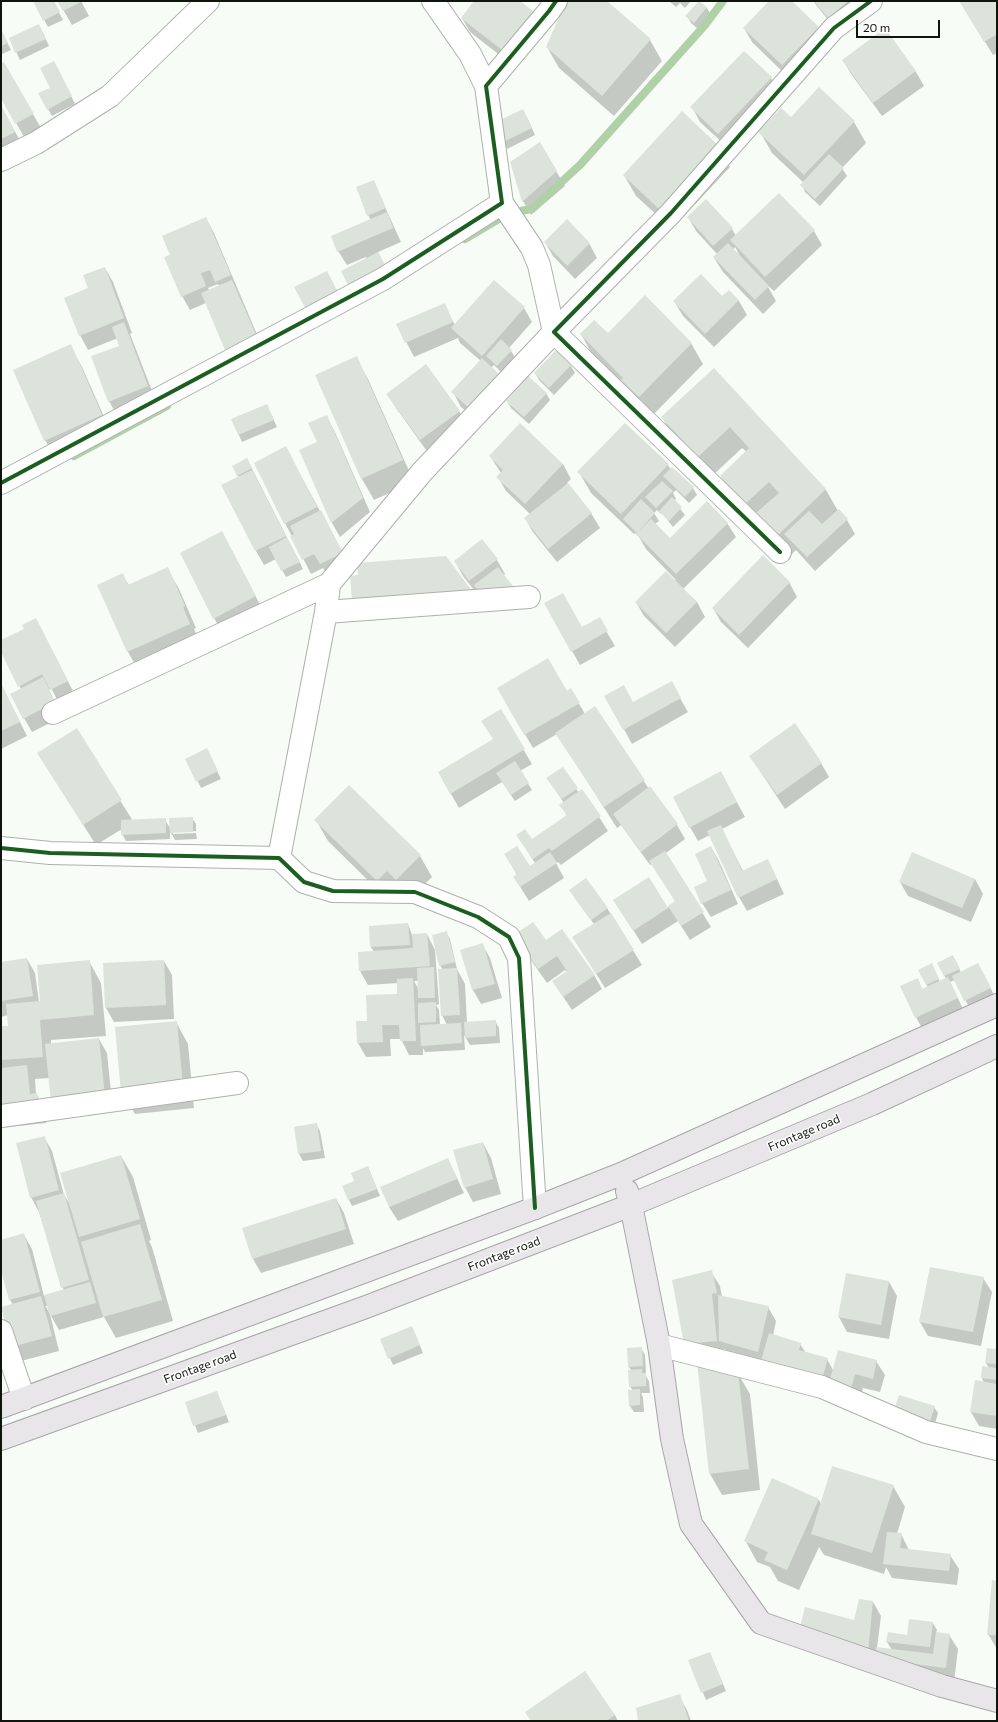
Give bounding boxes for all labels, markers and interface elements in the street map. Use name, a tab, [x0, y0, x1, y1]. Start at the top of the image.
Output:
scale bar	[858, 12, 942, 38]
text: 20 m	[863, 20, 890, 34]
street label: Frontage road	[766, 1111, 842, 1155]
street label: Frontage road	[466, 1234, 542, 1274]
street label: Frontage road	[162, 1347, 238, 1387]

